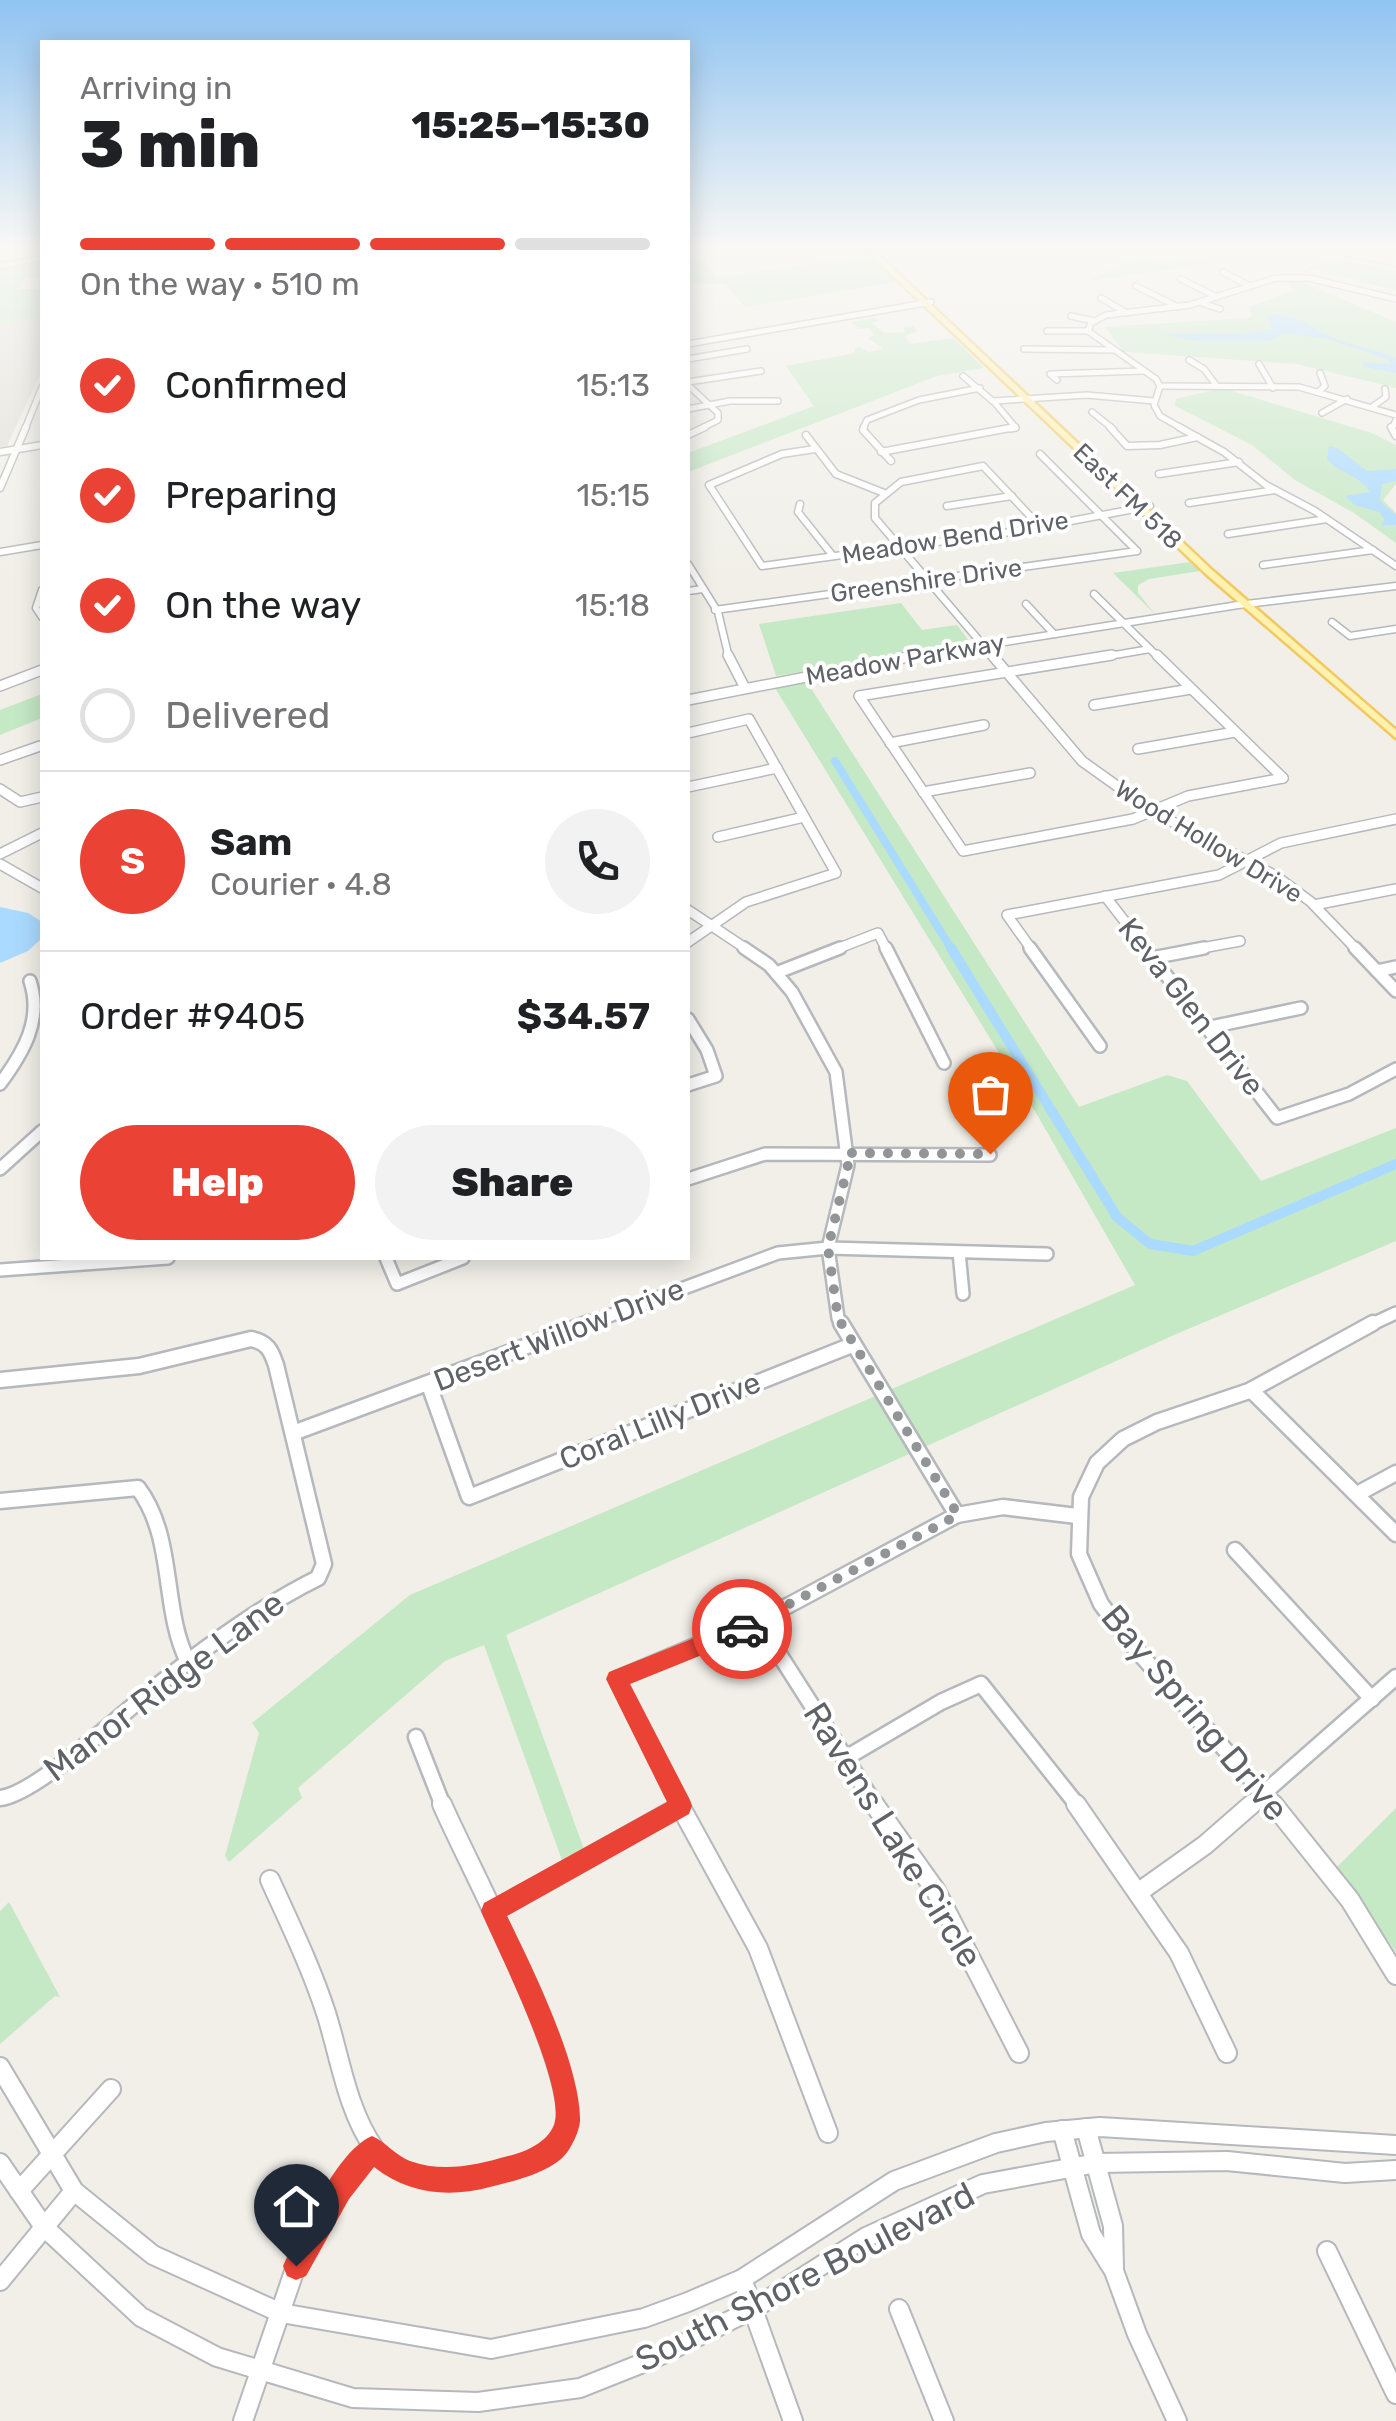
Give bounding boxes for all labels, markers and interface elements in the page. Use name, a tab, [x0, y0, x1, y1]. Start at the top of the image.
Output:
text: Arriving in	[80, 69, 232, 107]
text: 15:25–15:30	[412, 102, 650, 148]
text: 3 min	[80, 106, 260, 183]
text: On the way · 510 m	[80, 265, 360, 303]
icon: check	[80, 358, 135, 413]
text: Confirmed	[165, 362, 348, 408]
text: 15:13	[576, 366, 650, 404]
street label: East FM 518	[1068, 438, 1188, 555]
icon: check	[80, 468, 135, 523]
text: Preparing	[165, 472, 338, 518]
text: 15:15	[576, 476, 650, 514]
street label: Meadow Bend Drive	[840, 505, 1071, 570]
street label: Greenshire Drive	[828, 553, 1024, 608]
icon: check	[80, 578, 135, 633]
text: On the way	[165, 582, 361, 628]
text: 15:18	[575, 586, 650, 624]
street label: Meadow Parkway	[804, 628, 1007, 691]
text: Delivered	[165, 692, 330, 738]
street label: Wood Hollow Drive	[1110, 774, 1308, 909]
button: phone	[545, 809, 650, 914]
text: Sam	[210, 819, 292, 865]
text: S	[120, 838, 145, 884]
text: Courier · 4.8	[210, 865, 392, 903]
street label: Keva Glen Drive	[1110, 911, 1272, 1103]
text: Order #9405	[80, 993, 305, 1039]
text: $34.57	[517, 993, 650, 1039]
pin	[948, 1052, 1033, 1155]
icon: bag	[963, 1067, 1018, 1122]
button: Help	[80, 1125, 355, 1240]
button: Share	[375, 1125, 650, 1240]
street label: Desert Willow Drive	[429, 1271, 689, 1399]
street label: Coral Lilly Drive	[554, 1364, 766, 1478]
courier	[692, 1579, 792, 1679]
street label: Manor Ridge Lane	[35, 1582, 293, 1790]
street label: Bay Spring Drive	[1093, 1597, 1297, 1829]
icon: car	[715, 1602, 770, 1657]
street label: Ravens Lake Circle	[795, 1695, 991, 1975]
pin	[254, 2164, 339, 2267]
street label: South Shore Boulevard	[629, 2173, 981, 2381]
icon: home	[269, 2179, 324, 2234]

